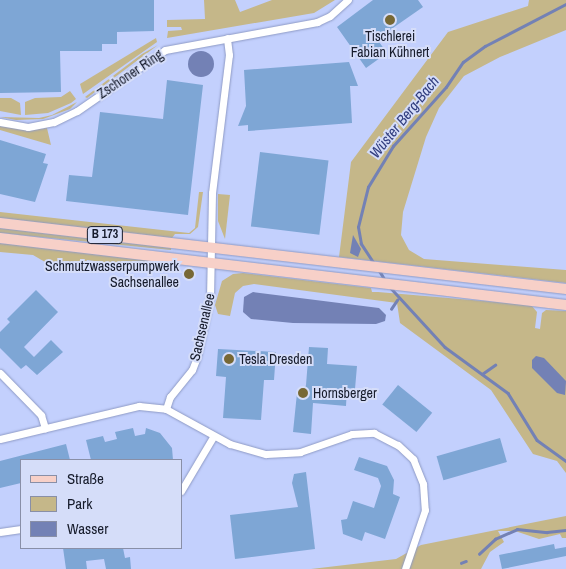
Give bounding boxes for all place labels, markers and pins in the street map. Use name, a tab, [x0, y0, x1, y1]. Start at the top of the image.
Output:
marker: Tischlerei Fabian Kühnert	[384, 14, 396, 26]
place label: Tischlerei Fabian Kühnert	[351, 28, 429, 60]
place label: Schmutzwasserpumpwerk Sachsenallee	[45, 258, 179, 290]
marker: Schmutzwasserpumpwerk Sachsenallee	[183, 268, 195, 280]
place label: Tesla Dresden	[239, 351, 312, 367]
marker: Tesla Dresden	[223, 353, 235, 365]
place label: Hornsberger	[313, 385, 377, 401]
marker: Hornsberger	[297, 387, 309, 399]

